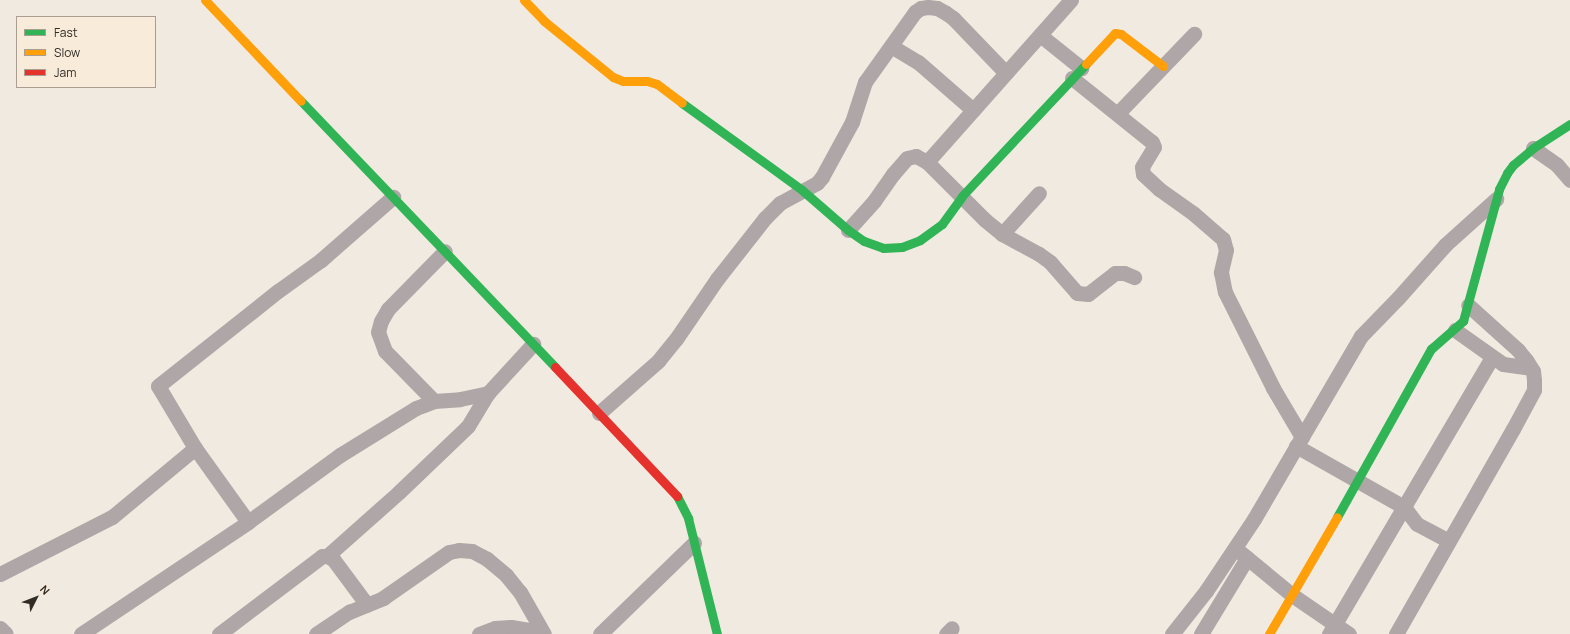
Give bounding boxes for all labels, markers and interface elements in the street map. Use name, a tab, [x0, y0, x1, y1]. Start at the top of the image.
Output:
legend	[16, 16, 156, 88]
text: Fast	[54, 24, 78, 41]
text: Slow	[54, 44, 80, 61]
text: Jam	[54, 64, 76, 81]
north arrow	[16, 578, 56, 618]
text: N	[37, 582, 54, 598]

